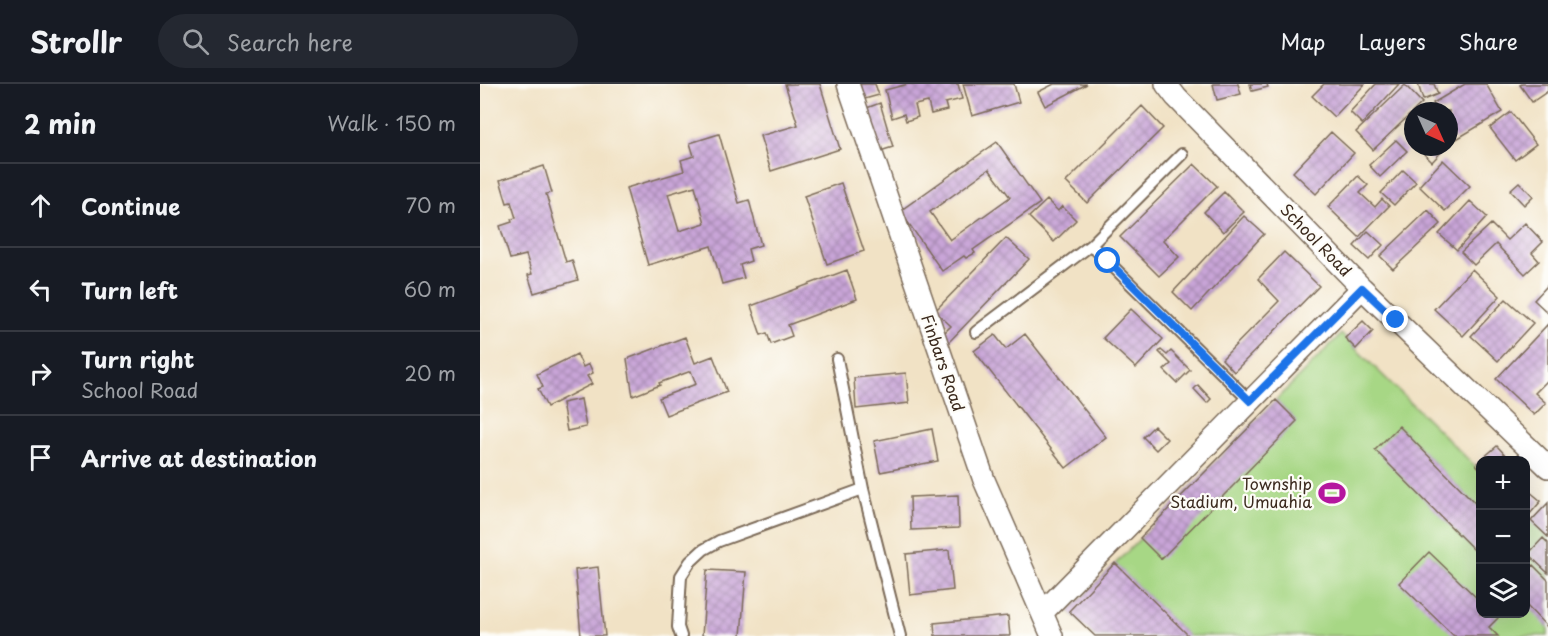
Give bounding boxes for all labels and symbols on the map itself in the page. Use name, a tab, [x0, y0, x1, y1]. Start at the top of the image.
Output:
north arrow	[1404, 102, 1458, 156]
street label: School Road	[1275, 197, 1358, 281]
route start	[1094, 247, 1120, 273]
route end	[1382, 306, 1408, 332]
street label: Finbars Road	[916, 311, 972, 415]
place label: Township Stadium, Umuahia	[1170, 471, 1312, 513]
sports icon: Township Stadium, Umuahia	[1317, 478, 1347, 508]

